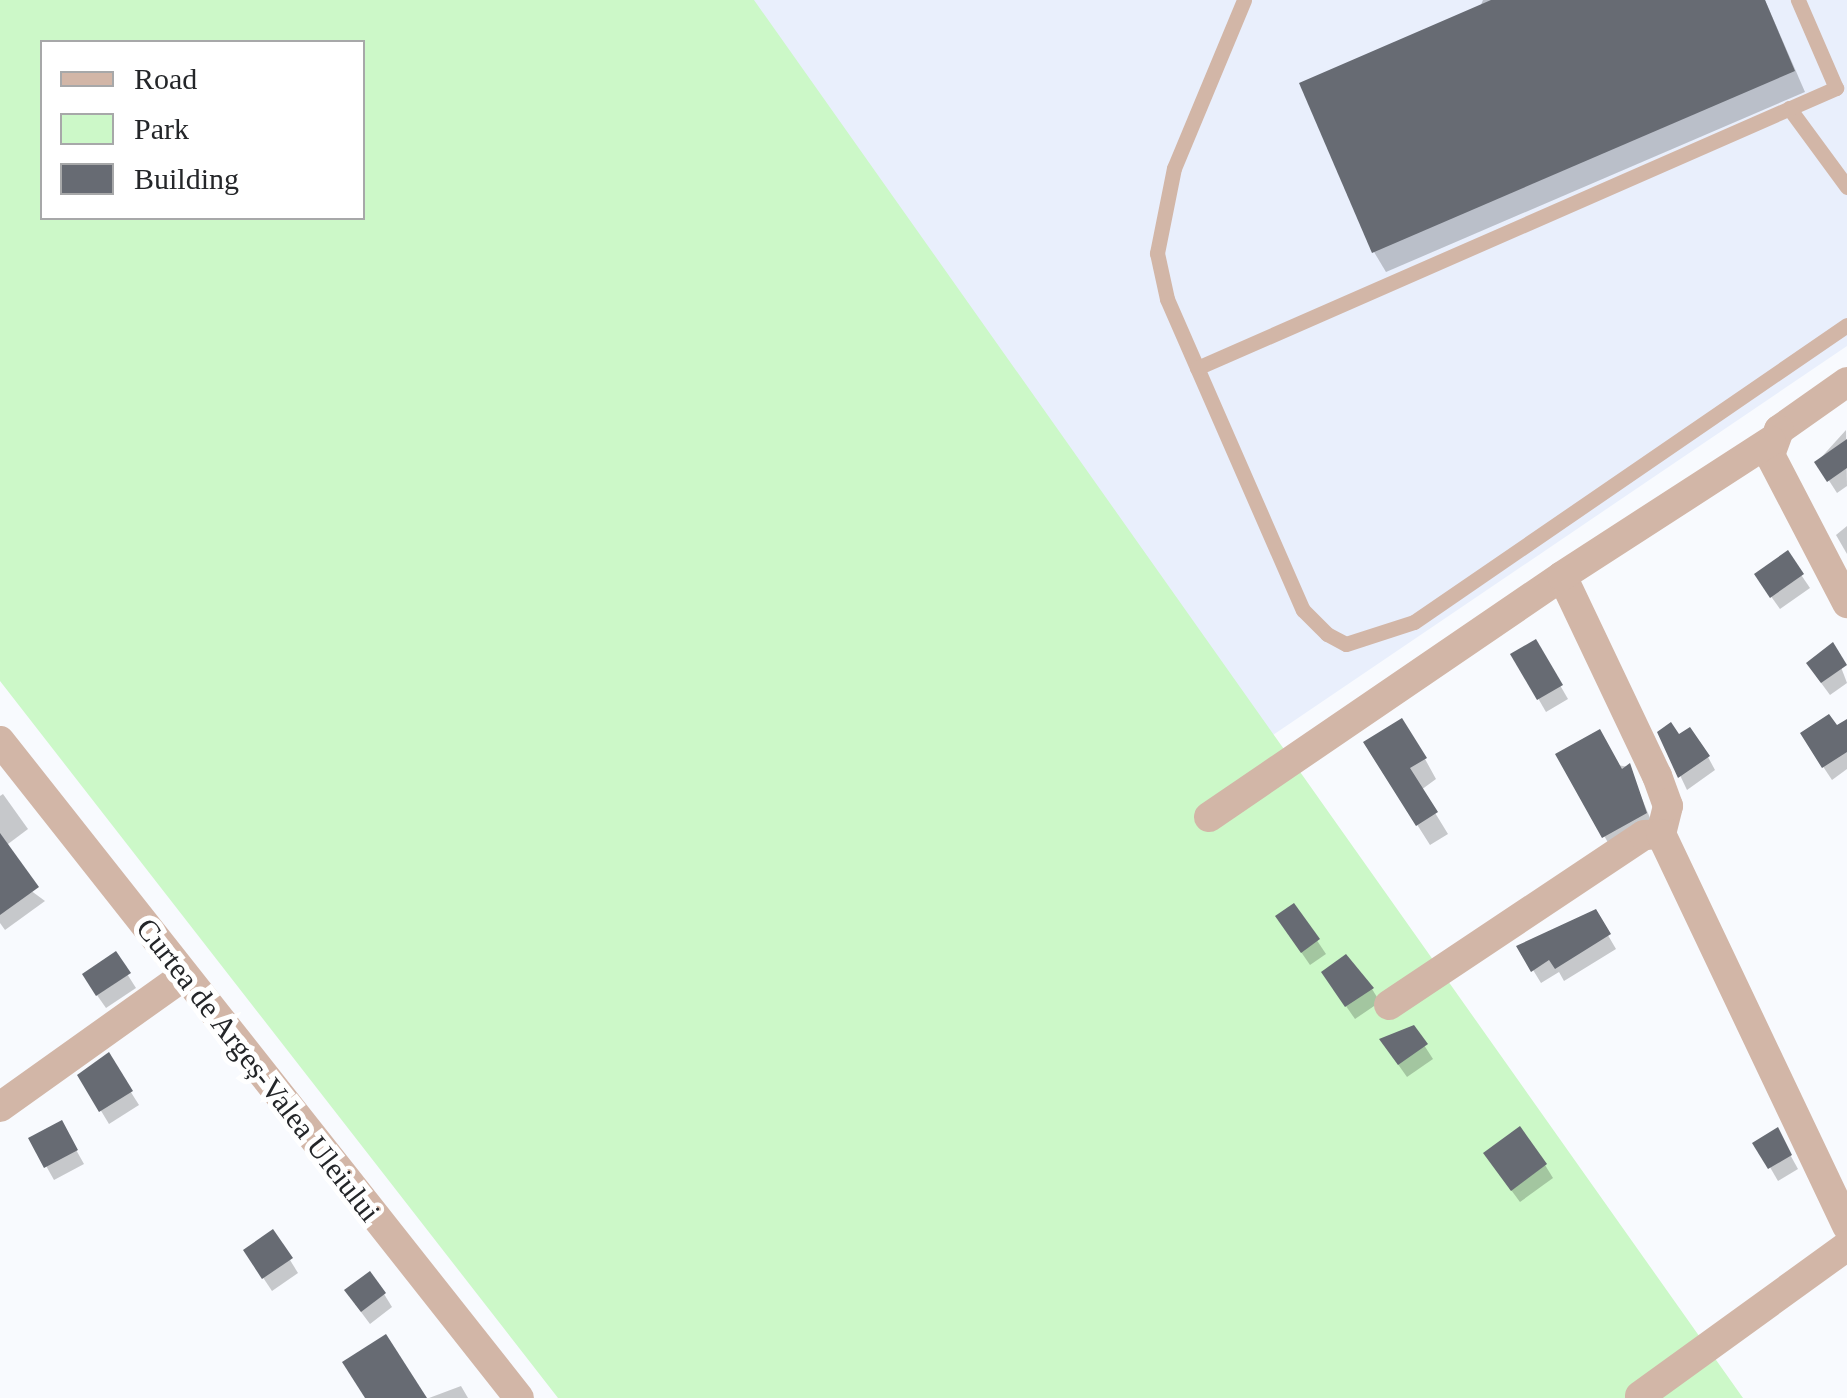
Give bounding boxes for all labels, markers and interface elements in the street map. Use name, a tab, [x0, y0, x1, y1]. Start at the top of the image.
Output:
legend	[40, 40, 365, 220]
text: Road	[134, 62, 197, 95]
text: Park	[134, 112, 189, 145]
text: Building	[134, 162, 239, 195]
street label: Curtea de Argeș-Valea Uleiului	[128, 910, 388, 1230]

